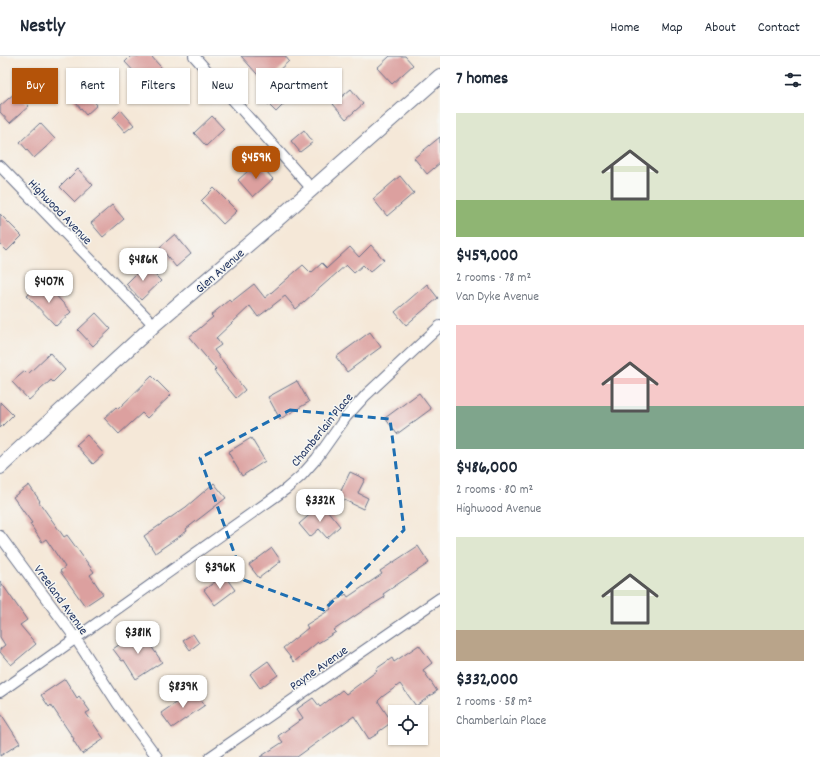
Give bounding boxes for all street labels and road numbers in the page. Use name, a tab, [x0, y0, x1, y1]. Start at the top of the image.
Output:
street label: Highwood Avenue	[23, 175, 96, 250]
street label: Glen Avenue	[192, 245, 250, 299]
street label: Chamberlain Place	[287, 389, 359, 472]
street label: Vreeland Avenue	[28, 562, 92, 640]
street label: Payne Avenue	[286, 642, 353, 696]

